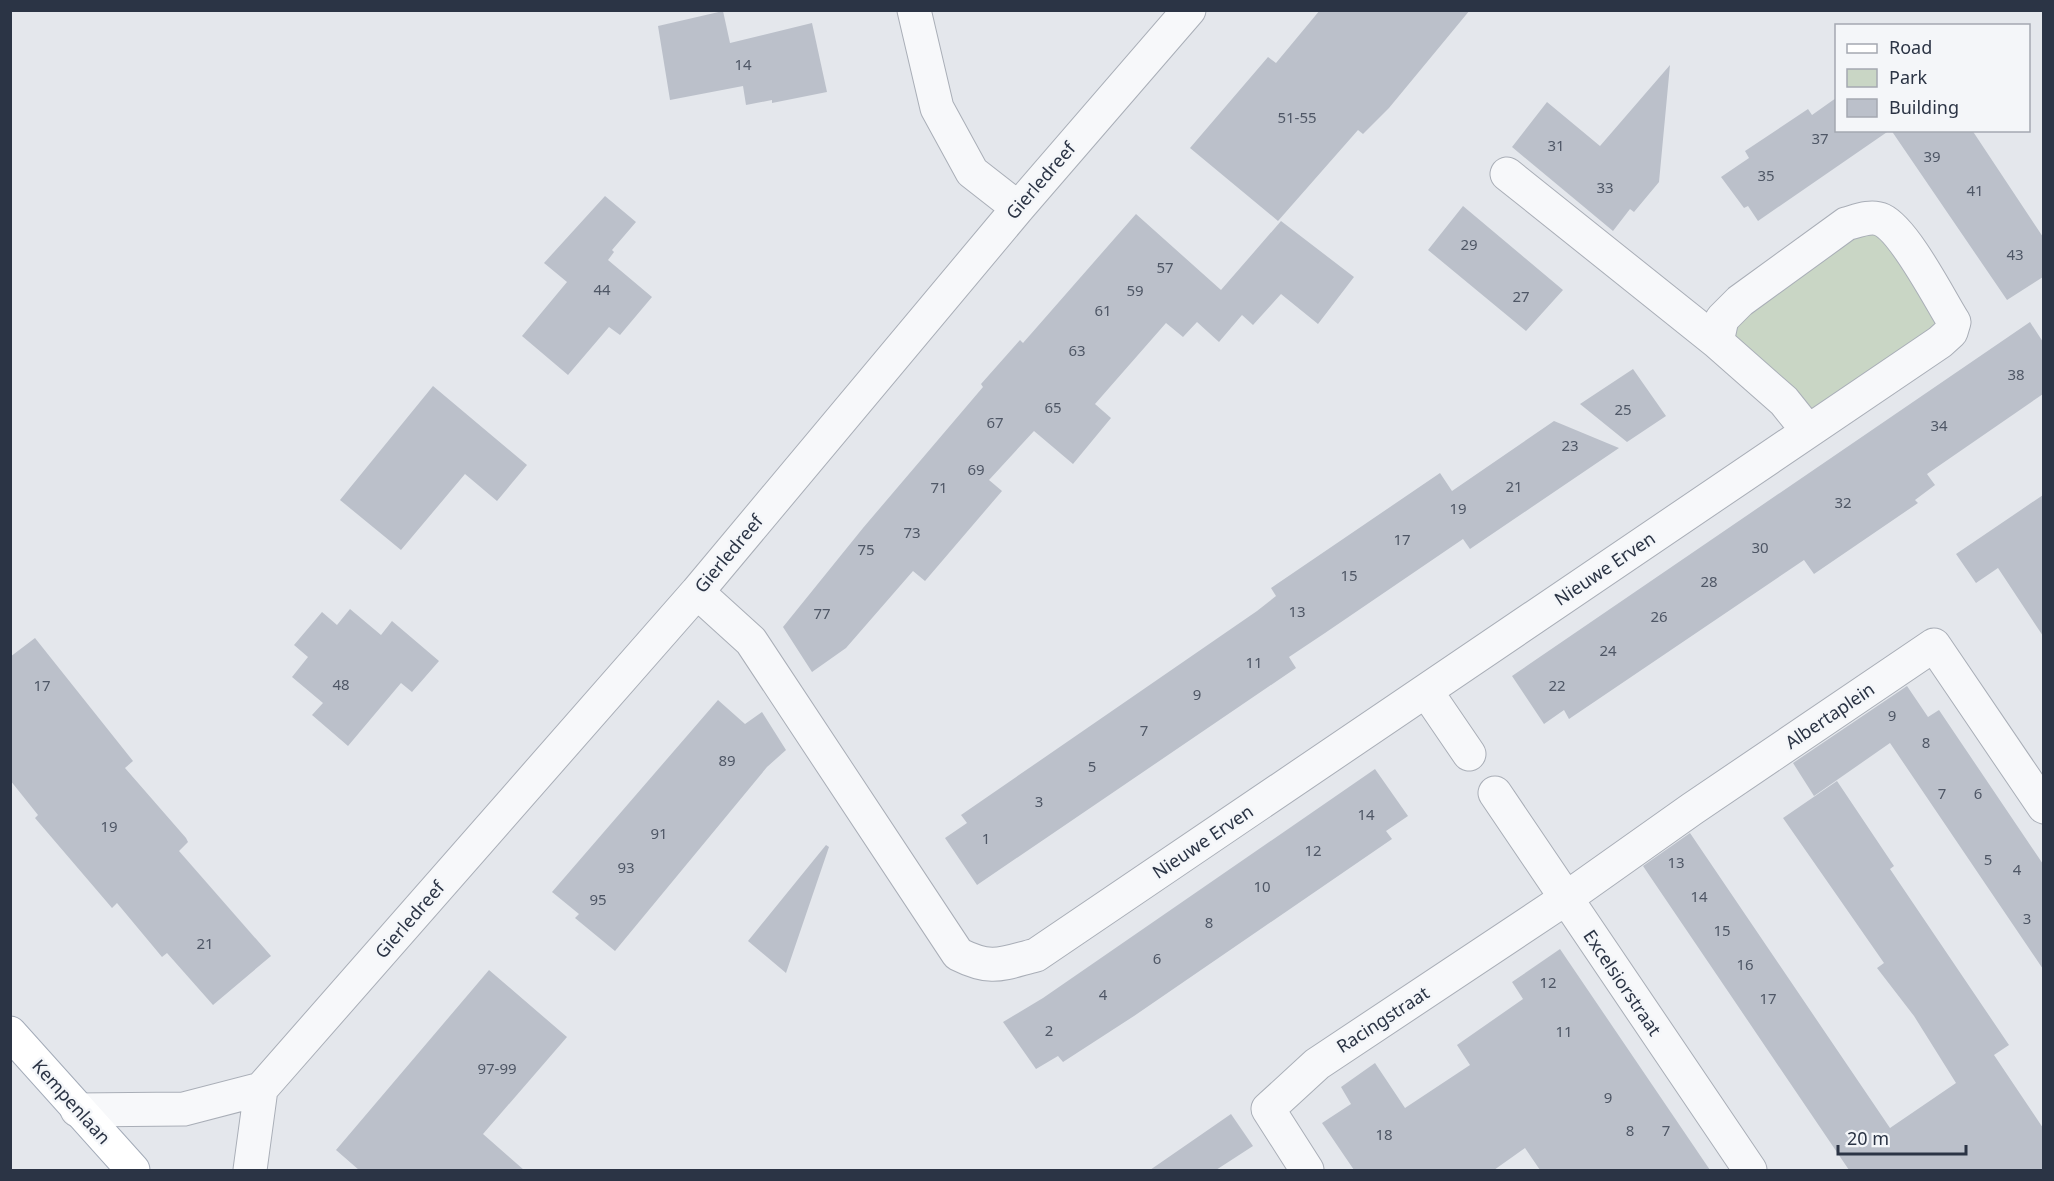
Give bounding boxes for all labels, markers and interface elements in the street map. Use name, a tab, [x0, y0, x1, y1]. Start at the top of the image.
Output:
legend	[1835, 24, 2030, 132]
text: Road	[1889, 35, 1932, 59]
house number: 14	[734, 54, 752, 74]
text: Park	[1889, 65, 1927, 89]
text: Building	[1889, 95, 1959, 119]
house number: 51-55	[1277, 107, 1317, 127]
house number: 37	[1811, 128, 1829, 148]
house number: 31	[1547, 135, 1565, 155]
street label: Gierledreef	[1000, 136, 1081, 224]
house number: 39	[1923, 146, 1941, 166]
house number: 35	[1757, 165, 1775, 185]
house number: 33	[1596, 177, 1614, 197]
house number: 41	[1966, 180, 1984, 200]
house number: 29	[1460, 234, 1478, 254]
house number: 43	[2006, 244, 2024, 264]
house number: 57	[1156, 257, 1174, 277]
house number: 44	[593, 279, 611, 299]
house number: 59	[1126, 280, 1144, 300]
house number: 27	[1512, 286, 1530, 306]
house number: 61	[1094, 300, 1112, 320]
house number: 63	[1068, 340, 1086, 360]
house number: 38	[2007, 364, 2025, 384]
house number: 65	[1044, 397, 1062, 417]
house number: 25	[1614, 399, 1632, 419]
house number: 67	[986, 412, 1004, 432]
house number: 34	[1930, 415, 1948, 435]
house number: 23	[1561, 435, 1579, 455]
house number: 69	[967, 459, 985, 479]
house number: 21	[1505, 476, 1523, 496]
house number: 71	[930, 477, 948, 497]
house number: 32	[1834, 492, 1852, 512]
house number: 19	[1449, 498, 1467, 518]
street label: Gierledreef	[689, 509, 768, 597]
house number: 73	[903, 522, 921, 542]
street label: Nieuwe Erven	[1549, 526, 1659, 611]
house number: 17	[1393, 529, 1411, 549]
house number: 30	[1751, 537, 1769, 557]
house number: 75	[857, 539, 875, 559]
house number: 15	[1340, 565, 1358, 585]
house number: 28	[1700, 571, 1718, 591]
house number: 13	[1288, 601, 1306, 621]
house number: 77	[813, 603, 831, 623]
house number: 26	[1650, 606, 1668, 626]
house number: 24	[1599, 640, 1617, 660]
house number: 11	[1245, 652, 1263, 672]
house number: 48	[332, 674, 350, 694]
house number: 17	[33, 675, 51, 695]
house number: 22	[1548, 675, 1566, 695]
street label: Albertaplein	[1780, 676, 1879, 754]
house number: 9	[1193, 684, 1201, 704]
house number: 9	[1888, 705, 1896, 725]
house number: 7	[1140, 720, 1148, 740]
house number: 8	[1922, 732, 1930, 752]
house number: 89	[718, 750, 736, 770]
house number: 5	[1088, 756, 1096, 776]
house number: 7	[1938, 783, 1946, 803]
house number: 6	[1974, 783, 1982, 803]
house number: 3	[1035, 791, 1043, 811]
street label: Nieuwe Erven	[1147, 799, 1257, 884]
house number: 14	[1357, 804, 1375, 824]
house number: 19	[100, 816, 118, 836]
house number: 91	[650, 823, 668, 843]
house number: 1	[982, 828, 990, 848]
house number: 12	[1304, 840, 1322, 860]
house number: 5	[1984, 849, 1992, 869]
house number: 13	[1667, 852, 1685, 872]
house number: 93	[617, 857, 635, 877]
house number: 4	[2013, 859, 2022, 879]
street label: Gierledreef	[369, 875, 450, 963]
house number: 10	[1253, 876, 1271, 896]
house number: 14	[1690, 886, 1708, 906]
house number: 95	[589, 889, 607, 909]
house number: 3	[2023, 908, 2031, 928]
house number: 8	[1205, 912, 1213, 932]
house number: 15	[1713, 920, 1731, 940]
street label: Excelsiorstraat	[1578, 925, 1667, 1041]
house number: 21	[196, 933, 214, 953]
house number: 6	[1153, 948, 1161, 968]
house number: 16	[1736, 954, 1754, 974]
house number: 12	[1539, 972, 1557, 992]
street label: Racingstraat	[1332, 980, 1434, 1058]
house number: 4	[1099, 984, 1108, 1004]
house number: 17	[1759, 988, 1777, 1008]
house number: 2	[1045, 1020, 1053, 1040]
house number: 11	[1555, 1021, 1573, 1041]
street label: Kempenlaan	[27, 1054, 116, 1149]
house number: 97-99	[477, 1058, 517, 1078]
house number: 9	[1604, 1087, 1612, 1107]
scale bar	[1838, 1118, 1966, 1156]
house number: 8	[1626, 1120, 1634, 1140]
house number: 7	[1662, 1120, 1670, 1140]
house number: 18	[1375, 1124, 1393, 1144]
text: 20 m	[1847, 1126, 1889, 1150]

